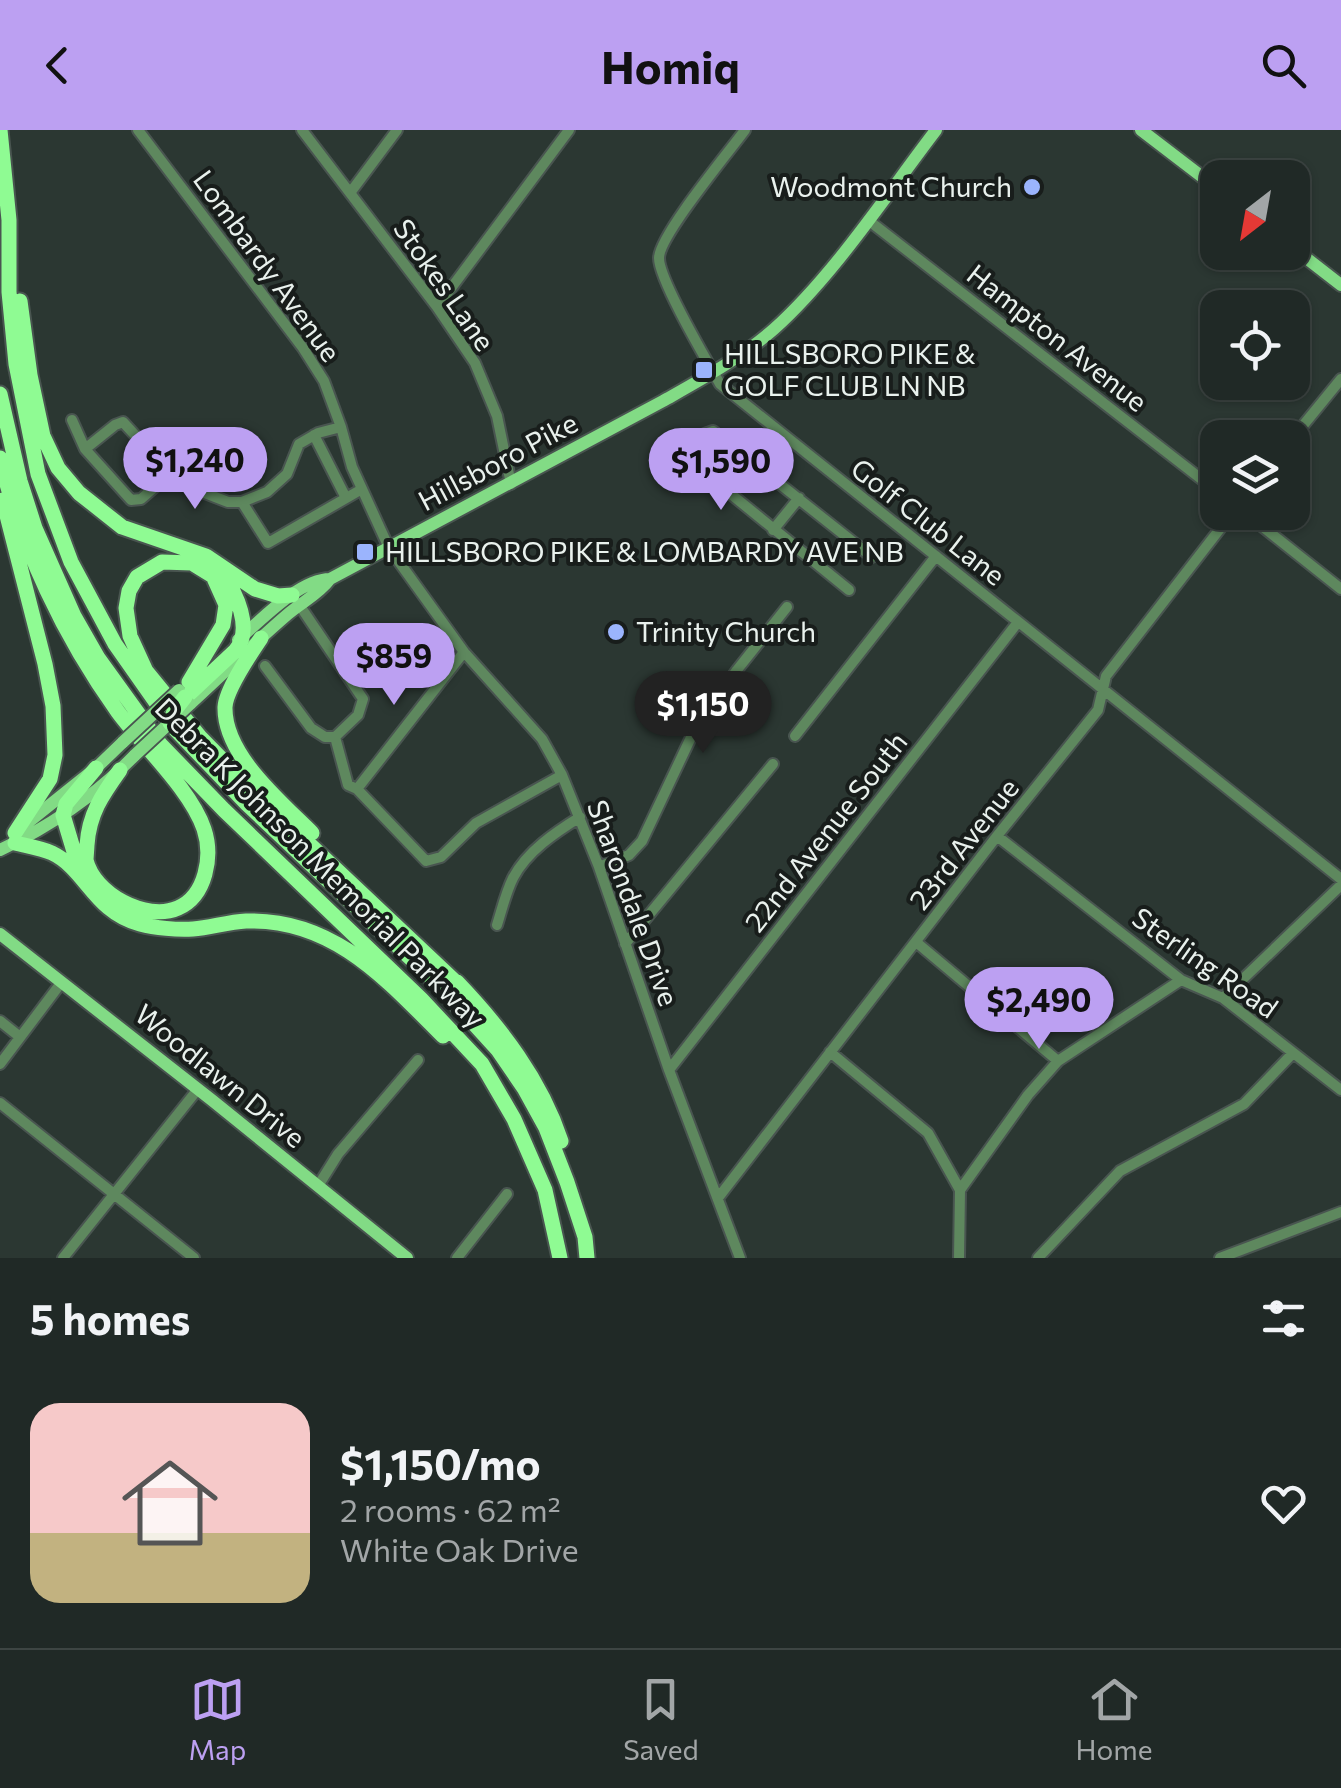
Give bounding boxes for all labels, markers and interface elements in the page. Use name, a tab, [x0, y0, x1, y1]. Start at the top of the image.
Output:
icon: back	[30, 38, 85, 93]
text: Homiq	[601, 38, 740, 93]
icon: search	[1256, 38, 1311, 93]
north arrow	[1200, 160, 1310, 270]
map controls	[1200, 160, 1310, 530]
street label: Lombardy Avenue	[187, 163, 349, 368]
place label: Woodmont Church	[770, 169, 1012, 203]
marker: Woodmont Church	[1021, 176, 1043, 198]
street label: Stokes Lane	[387, 212, 503, 357]
street label: Hampton Avenue	[961, 256, 1154, 418]
button: locate	[1200, 290, 1310, 400]
place label: HILLSBORO PIKE & GOLF CLUB LN NB	[724, 336, 976, 402]
marker: HILLSBORO PIKE & GOLF CLUB LN NB	[693, 359, 715, 381]
street label: Hillsboro Pike	[412, 405, 583, 517]
button: layers	[1200, 420, 1310, 530]
pin: $1,240	[114, 427, 276, 512]
pin: $1,590	[640, 428, 802, 513]
text: $1,240	[145, 439, 245, 479]
text: $1,590	[671, 440, 771, 480]
street label: Golf Club Lane	[845, 451, 1012, 592]
place label: HILLSBORO PIKE & LOMBARDY AVE NB	[385, 534, 903, 568]
marker: HILLSBORO PIKE & LOMBARDY AVE NB	[354, 541, 376, 563]
place label: Trinity Church	[636, 614, 816, 648]
marker: Trinity Church	[605, 621, 627, 643]
pin: $859	[335, 623, 453, 708]
text: $859	[356, 635, 432, 675]
pin: $1,150	[622, 671, 784, 756]
text: $1,150	[657, 683, 749, 723]
street label: Debra K Johnson Memorial Parkway	[149, 690, 493, 1034]
street label: 22nd Avenue South	[737, 725, 914, 938]
street label: 23rd Avenue	[901, 771, 1025, 916]
street label: Sharondale Drive	[581, 795, 687, 1010]
street label: Sterling Road	[1126, 900, 1285, 1025]
pin: $2,490	[958, 967, 1120, 1052]
text: $2,490	[987, 979, 1092, 1019]
street label: Woodlawn Drive	[129, 996, 313, 1154]
icon: filters	[1256, 1291, 1311, 1346]
text: 5 homes	[30, 1292, 190, 1344]
text: $1,150/mo	[340, 1437, 540, 1489]
icon: home	[110, 1443, 230, 1563]
icon: heart	[1256, 1476, 1311, 1531]
text: 2 rooms · 62 m²	[340, 1489, 561, 1529]
text: White Oak Drive	[340, 1529, 579, 1569]
tab: Map	[188, 1672, 246, 1766]
tab: Saved	[623, 1672, 699, 1766]
tab: Home	[1076, 1672, 1153, 1766]

